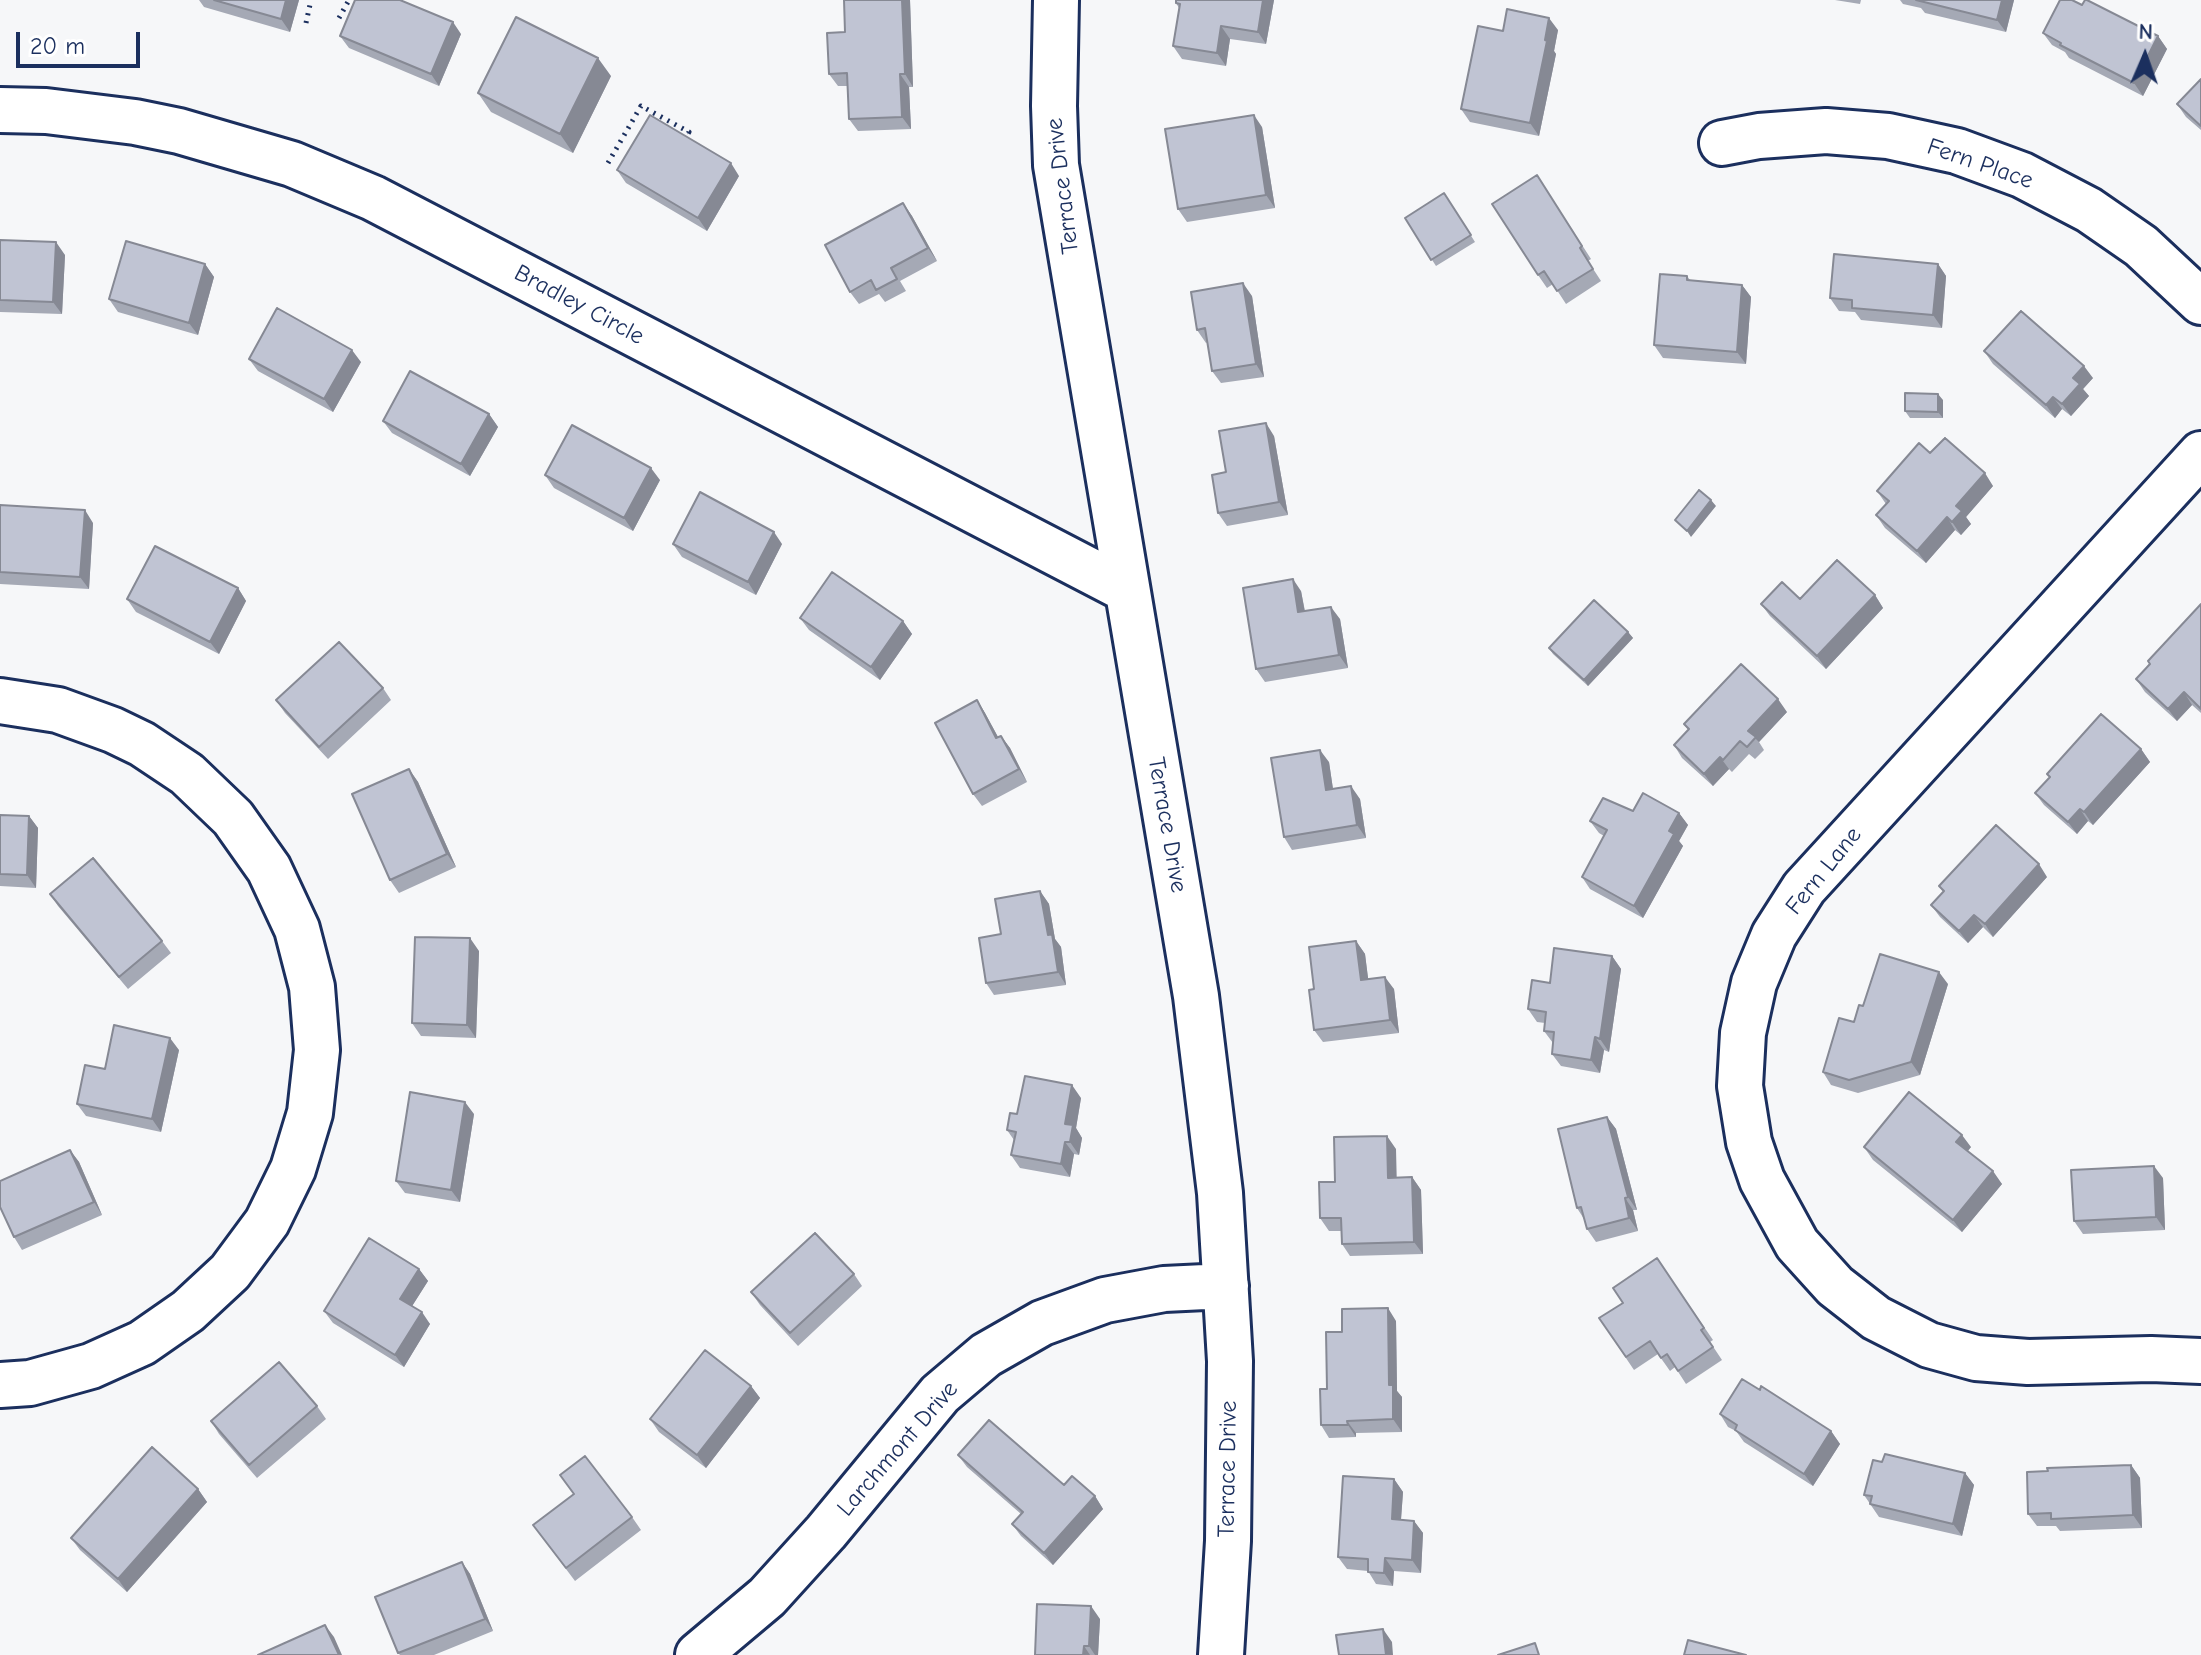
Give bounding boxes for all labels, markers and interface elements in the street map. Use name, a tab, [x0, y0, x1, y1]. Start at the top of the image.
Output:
scale bar	[20, 16, 144, 66]
north arrow	[2105, 16, 2185, 96]
text: N	[2138, 19, 2153, 45]
text: 20 m	[30, 32, 85, 60]
street label: Terrace Drive	[1040, 116, 1086, 256]
street label: Fern Place	[1923, 132, 2037, 196]
street label: Bradley Circle	[509, 259, 649, 351]
street label: Terrace Drive	[1141, 755, 1193, 895]
street label: Fern Lane	[1780, 821, 1868, 921]
street label: Larchmont Drive	[832, 1376, 964, 1522]
street label: Terrace Drive	[1212, 1400, 1244, 1538]

